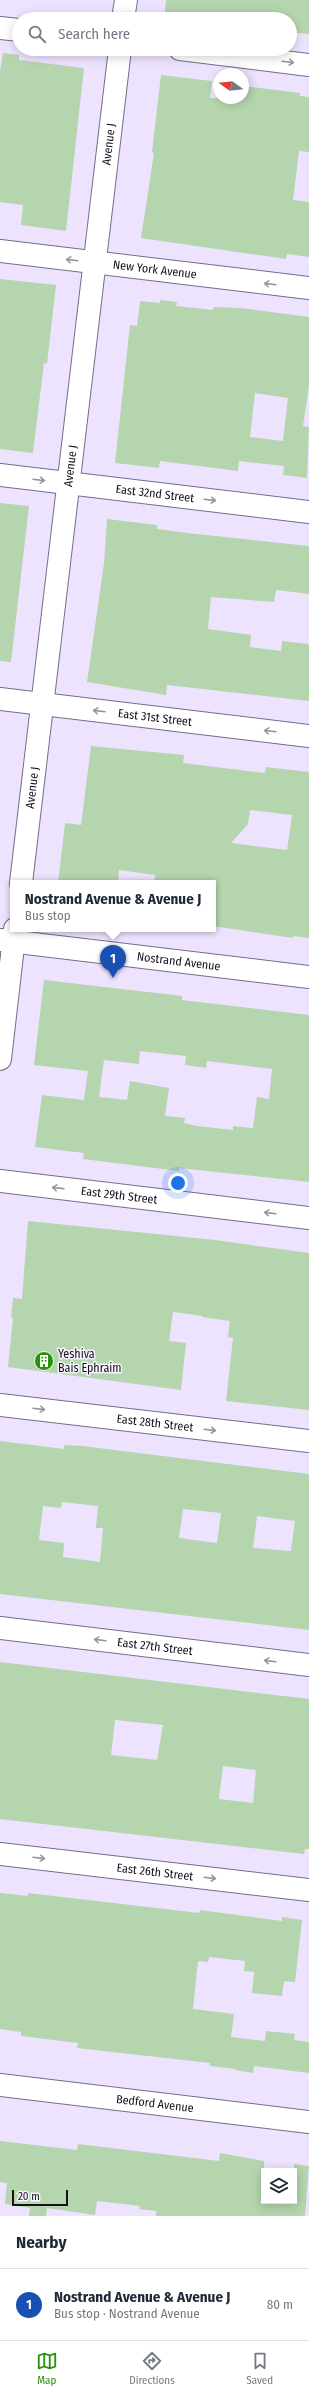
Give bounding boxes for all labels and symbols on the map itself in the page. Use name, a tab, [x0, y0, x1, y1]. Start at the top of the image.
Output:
one-way arrow	[281, 58, 294, 66]
north arrow	[213, 68, 249, 104]
street label: Avenue J	[99, 122, 118, 166]
one-way arrow	[66, 256, 79, 264]
street label: New York Avenue	[112, 258, 198, 282]
one-way arrow	[264, 280, 277, 287]
street label: Avenue J	[61, 444, 80, 488]
one-way arrow	[32, 476, 45, 484]
street label: East 32nd Street	[115, 482, 195, 505]
one-way arrow	[203, 497, 216, 504]
street label: East 31st Street	[117, 706, 193, 729]
one-way arrow	[93, 707, 106, 715]
one-way arrow	[264, 727, 277, 735]
street label: Avenue J	[23, 766, 42, 809]
pin: 1	[100, 945, 126, 978]
street label: Nostrand Avenue	[136, 949, 221, 973]
your location	[168, 1173, 188, 1193]
one-way arrow	[52, 1184, 65, 1192]
street label: East 29th Street	[80, 1184, 158, 1207]
one-way arrow	[264, 1209, 277, 1217]
place label: Yeshiva Bais Ephraim	[58, 1347, 122, 1375]
building icon: Yeshiva Bais Ephraim	[33, 1350, 55, 1372]
one-way arrow	[32, 1406, 45, 1413]
street label: East 28th Street	[116, 1412, 194, 1434]
one-way arrow	[203, 1426, 216, 1433]
street label: East 27th Street	[116, 1635, 193, 1658]
one-way arrow	[93, 1636, 106, 1644]
one-way arrow	[264, 1657, 277, 1664]
one-way arrow	[32, 1854, 45, 1862]
street label: East 26th Street	[116, 1861, 194, 1883]
one-way arrow	[203, 1875, 216, 1882]
street label: Bedford Avenue	[115, 2092, 195, 2115]
scale bar	[12, 2188, 68, 2207]

